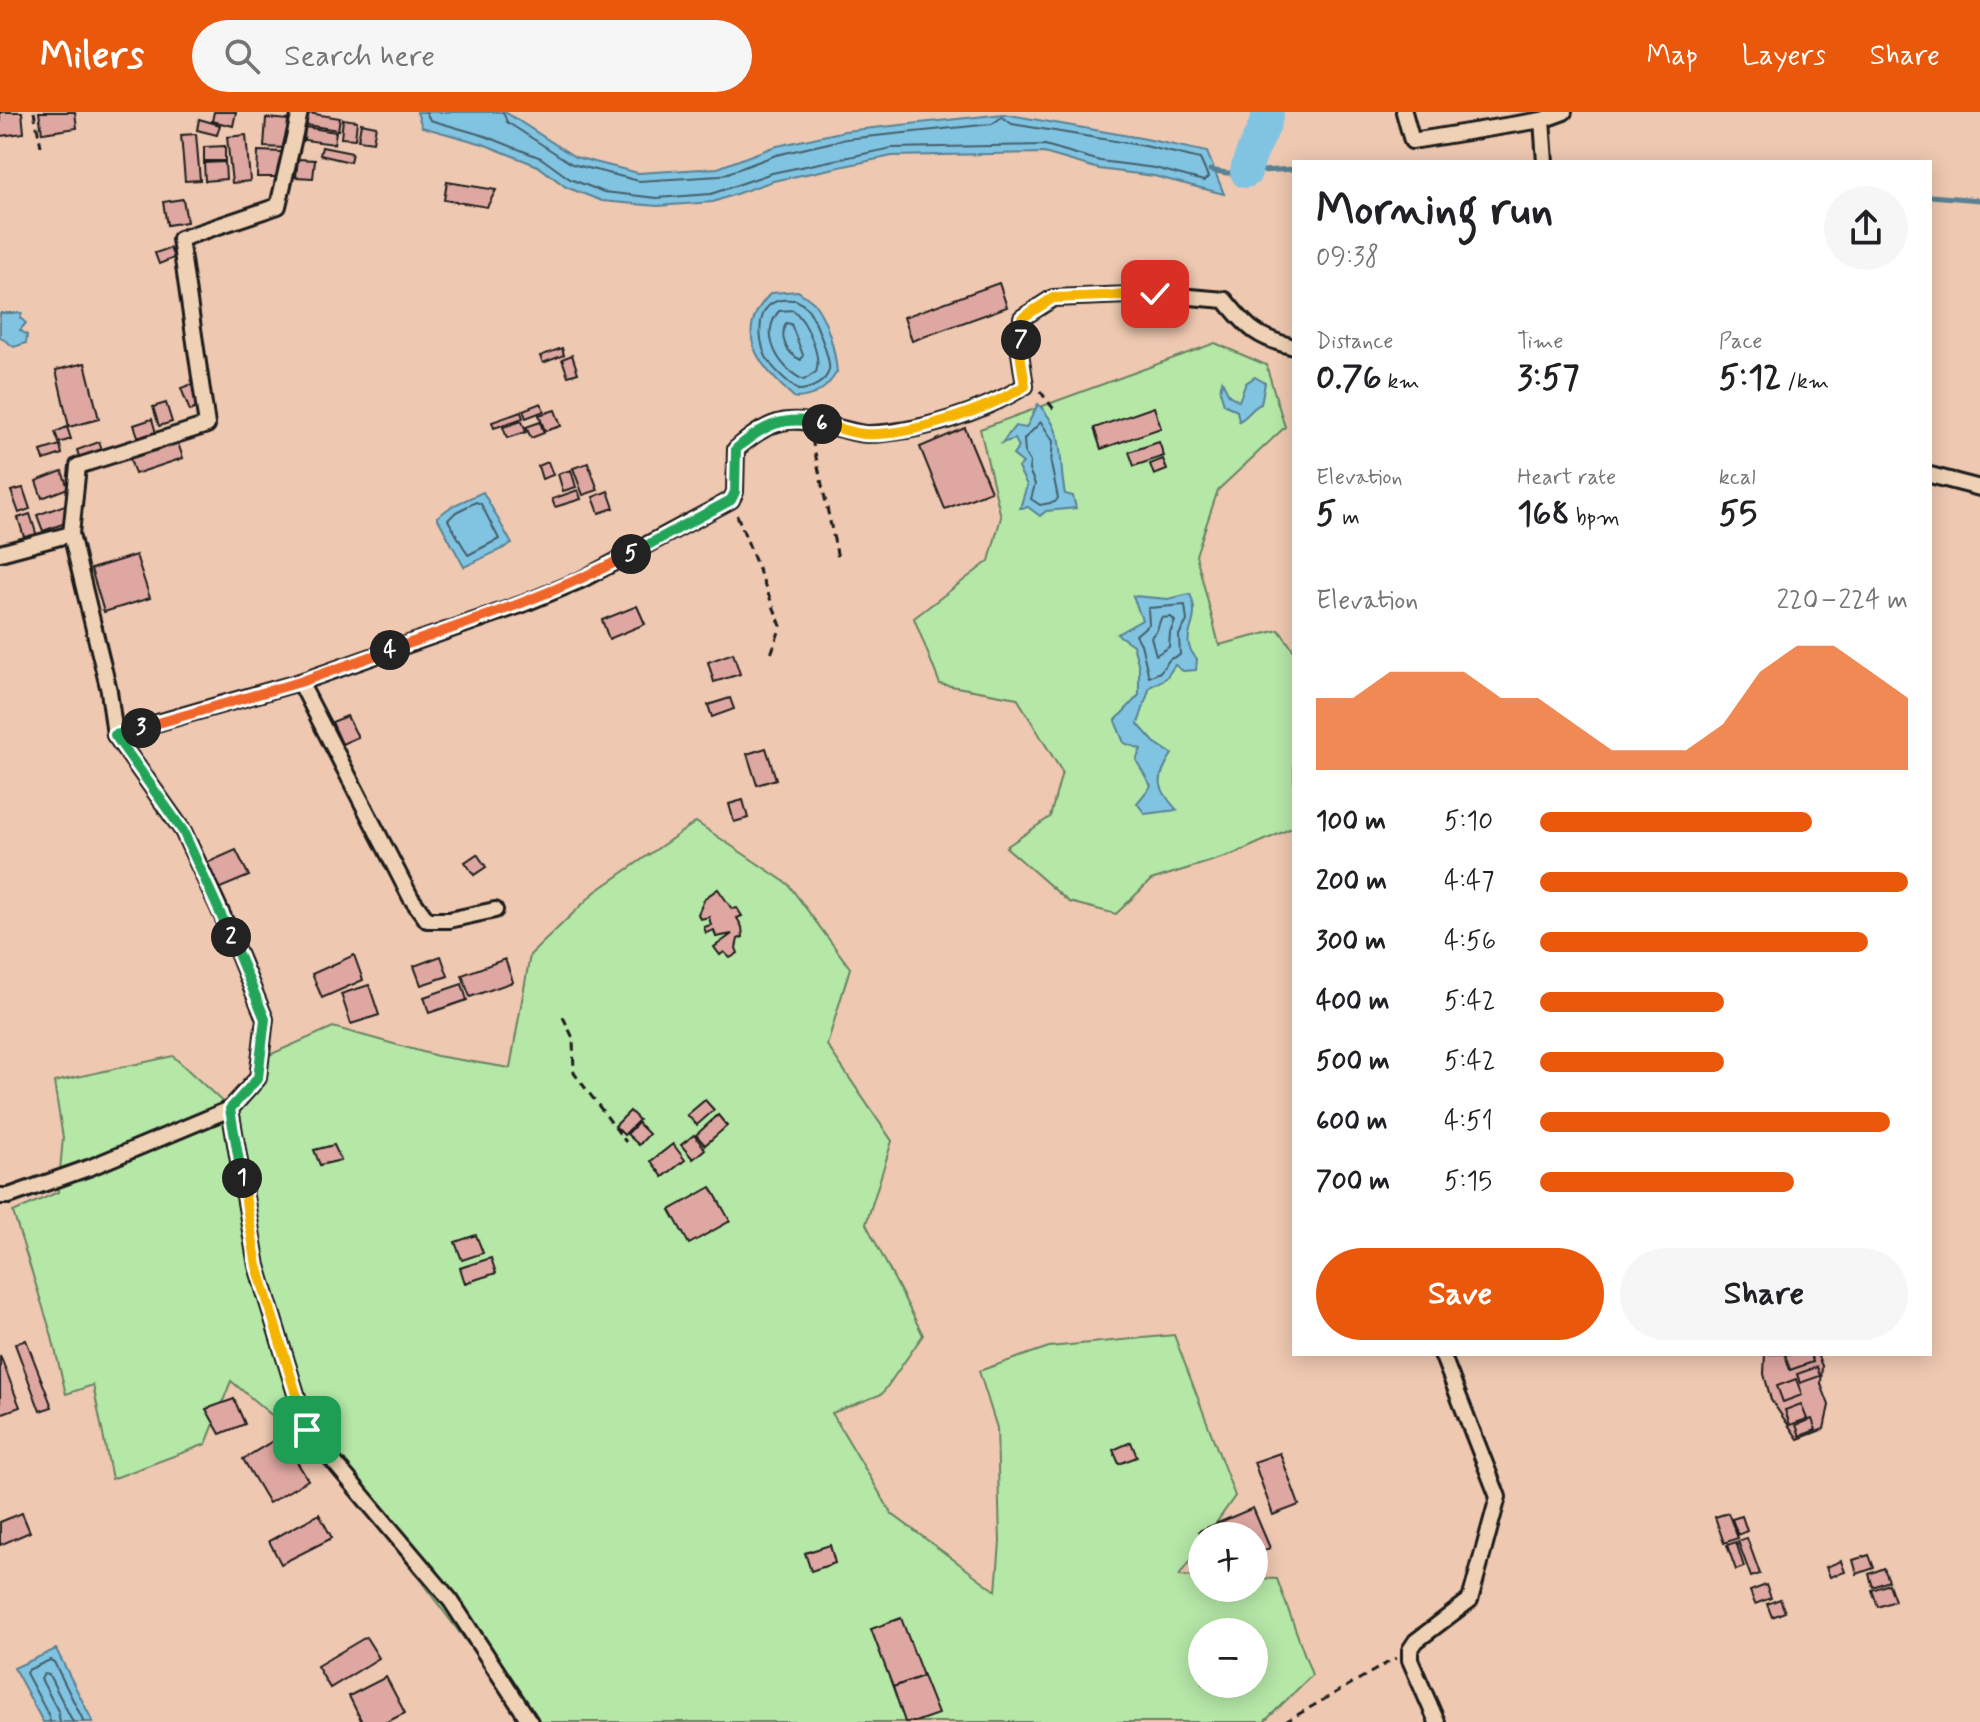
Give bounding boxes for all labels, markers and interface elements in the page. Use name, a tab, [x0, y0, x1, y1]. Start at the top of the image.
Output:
search box	[192, 20, 752, 92]
text: Milers	[40, 32, 144, 81]
icon: search	[220, 34, 264, 78]
text: Search here	[284, 37, 435, 76]
text: Map	[1647, 38, 1698, 75]
text: Layers	[1742, 38, 1826, 75]
text: Share	[1870, 38, 1940, 75]
text: Morning run	[1316, 182, 1553, 240]
button: share	[1824, 186, 1908, 270]
text: 09:38	[1316, 241, 1379, 275]
pin	[1121, 260, 1189, 328]
icon: check	[1133, 272, 1177, 316]
pin: 7	[1001, 320, 1041, 360]
text: 7	[1014, 326, 1028, 354]
text: Distance	[1316, 328, 1393, 356]
text: Time	[1517, 328, 1563, 356]
text: Pace	[1719, 328, 1762, 356]
text: 0.76	[1316, 356, 1382, 401]
text: 3:57	[1517, 356, 1579, 401]
text: 5:12	[1719, 356, 1781, 401]
text: km	[1382, 368, 1420, 396]
text: /km	[1781, 368, 1829, 396]
pin: 6	[802, 404, 842, 444]
text: 6	[816, 410, 828, 438]
text: Elevation	[1316, 464, 1403, 492]
text: Heart rate	[1517, 464, 1616, 492]
text: kcal	[1719, 464, 1756, 492]
text: 5	[1316, 492, 1336, 537]
text: 168	[1517, 492, 1570, 537]
text: 55	[1719, 492, 1757, 537]
text: m	[1336, 504, 1360, 532]
text: bpm	[1570, 504, 1620, 532]
pin: 5	[611, 534, 651, 574]
text: 5	[624, 540, 638, 568]
text: Elevation	[1316, 584, 1418, 618]
text: 220–224 m	[1776, 584, 1908, 618]
pin: 4	[370, 630, 410, 670]
text: 4	[384, 636, 396, 664]
pin: 3	[121, 708, 161, 748]
text: 3	[136, 714, 146, 742]
text: 100 m	[1316, 805, 1386, 839]
text: 5:10	[1444, 805, 1493, 839]
text: 200 m	[1316, 865, 1387, 899]
text: 4:47	[1444, 865, 1494, 899]
pin: 2	[211, 917, 251, 957]
text: 2	[226, 923, 236, 951]
text: 300 m	[1316, 925, 1386, 959]
text: 4:56	[1444, 925, 1496, 959]
text: 400 m	[1316, 985, 1389, 1019]
text: 5:42	[1444, 985, 1495, 1019]
text: 500 m	[1316, 1045, 1390, 1079]
text: 5:42	[1444, 1045, 1495, 1079]
text: 600 m	[1316, 1105, 1388, 1139]
text: 4:51	[1444, 1105, 1493, 1139]
pin: 1	[222, 1158, 262, 1198]
text: 1	[237, 1164, 247, 1192]
text: 700 m	[1316, 1165, 1390, 1199]
text: 5:15	[1444, 1165, 1492, 1199]
button: Save	[1316, 1248, 1604, 1340]
button: Share	[1620, 1248, 1908, 1340]
pin	[273, 1396, 341, 1464]
icon: arrive	[285, 1408, 329, 1452]
map controls	[1188, 1522, 1268, 1698]
button: +	[1188, 1522, 1268, 1602]
button: −	[1188, 1618, 1268, 1698]

